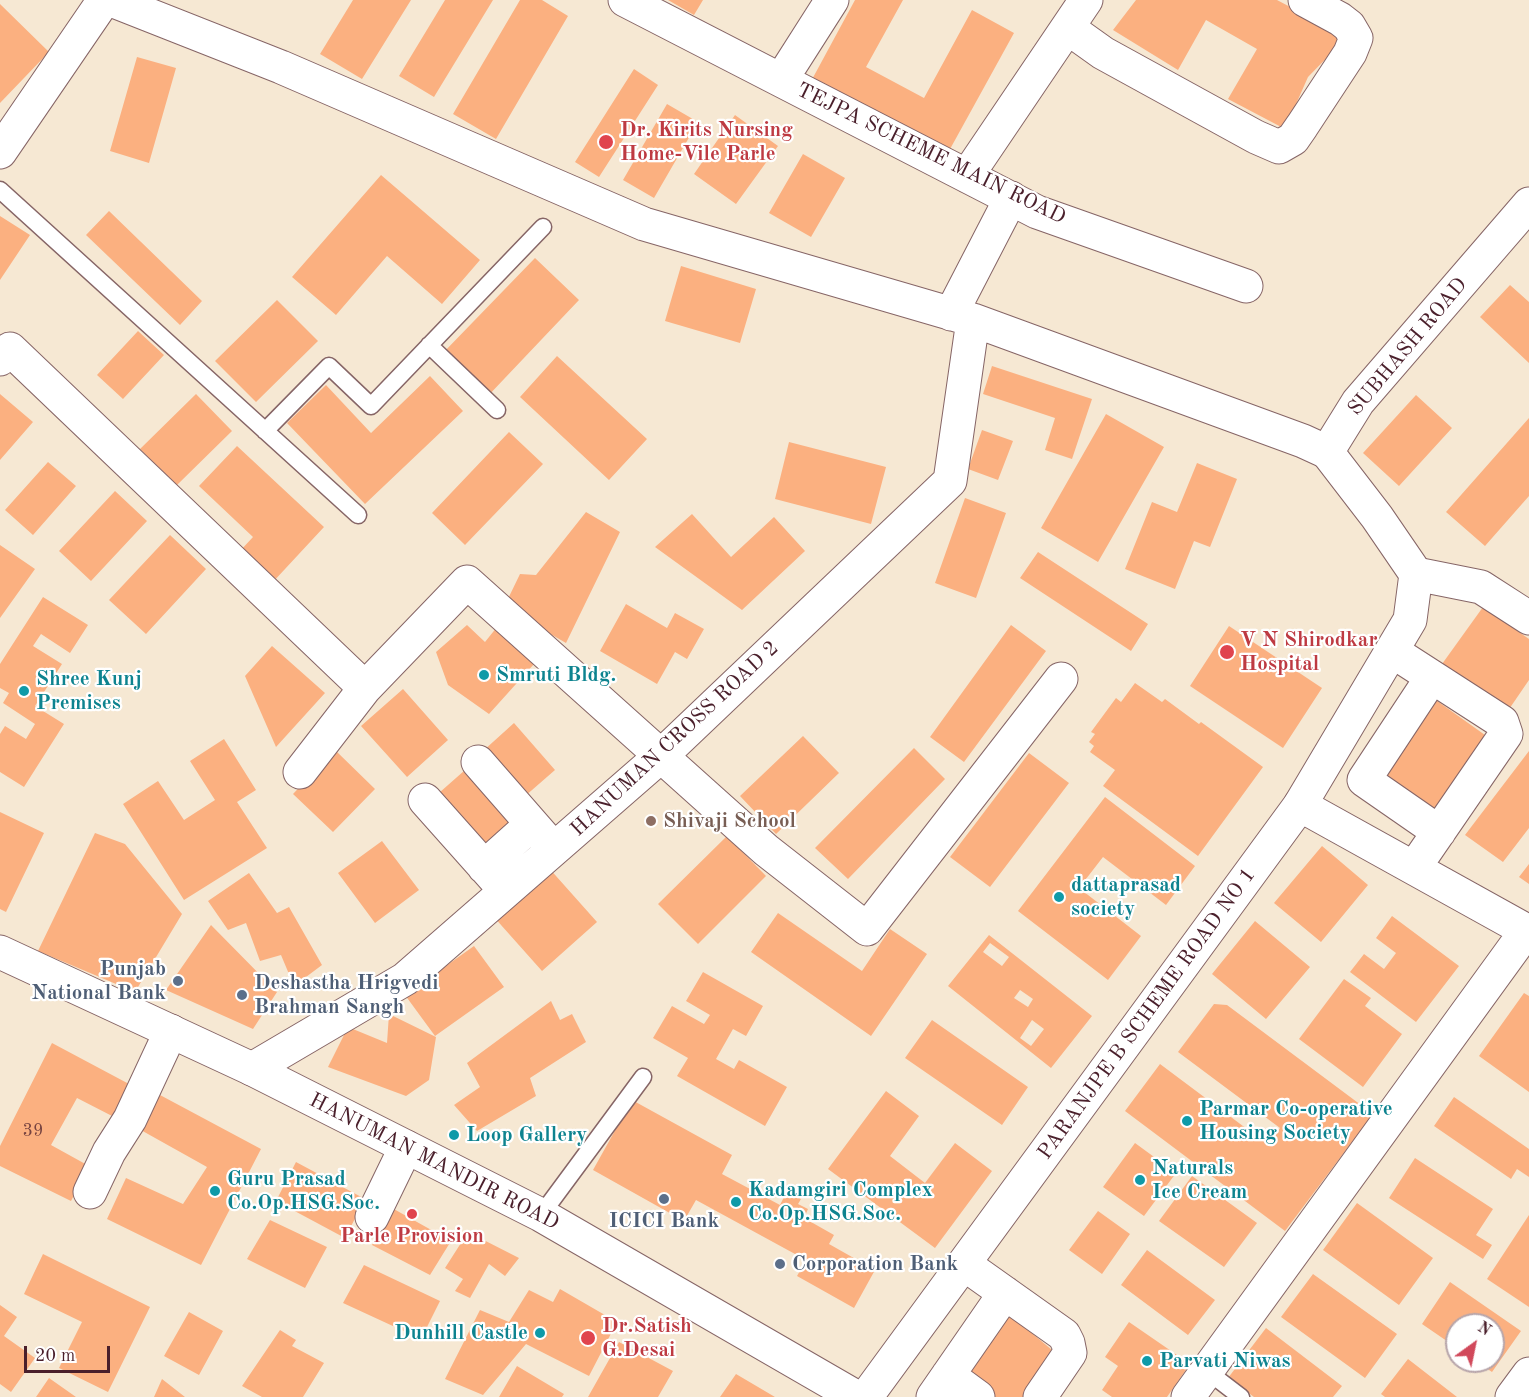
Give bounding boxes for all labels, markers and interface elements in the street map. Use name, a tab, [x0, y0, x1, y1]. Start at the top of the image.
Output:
street label: TEJPA SCHEME MAIN ROAD	[792, 78, 1070, 230]
place label: Dr. Kirits Nursing Home-Vile Parle	[620, 117, 793, 167]
marker: Dr. Kirits Nursing Home-Vile Parle	[597, 133, 615, 151]
street label: SUBHASH ROAD	[1343, 273, 1473, 421]
place label: V N Shirodkar Hospital	[1240, 627, 1378, 677]
street label: HANUMAN CROSS ROAD 2	[566, 636, 784, 842]
marker: V N Shirodkar Hospital	[1218, 643, 1236, 661]
place label: Smruti Bldg.	[496, 662, 616, 688]
place label: Shree Kunj Premises	[36, 666, 142, 716]
marker: Smruti Bldg.	[477, 668, 491, 682]
marker: Shree Kunj Premises	[17, 684, 31, 698]
place label: Shivaji School	[663, 808, 796, 834]
marker: Shivaji School	[644, 814, 658, 828]
street label: PARANJPE B SCHEME ROAD NO 1	[1033, 863, 1261, 1165]
place label: dattaprasad society	[1071, 872, 1181, 922]
marker: dattaprasad society	[1052, 890, 1066, 904]
place label: Punjab National Bank	[31, 956, 166, 1006]
place label: Deshastha Hrigvedi Brahman Sangh	[254, 970, 439, 1020]
marker: Punjab National Bank	[171, 974, 185, 988]
marker: Deshastha Hrigvedi Brahman Sangh	[235, 988, 249, 1002]
street label: HANUMAN MANDIR ROAD	[305, 1088, 563, 1236]
place label: Parmar Co-operative Housing Society	[1199, 1096, 1393, 1146]
marker: Parmar Co-operative Housing Society	[1180, 1114, 1194, 1128]
house number: 39	[23, 1120, 43, 1142]
place label: Loop Gallery	[466, 1122, 587, 1148]
marker: Loop Gallery	[447, 1128, 461, 1142]
place label: Naturals Ice Cream	[1152, 1155, 1247, 1205]
place label: Guru Prasad Co.Op.HSG.Soc.	[227, 1166, 380, 1216]
marker: Naturals Ice Cream	[1133, 1173, 1147, 1187]
place label: Kadamgiri Complex Co.Op.HSG.Soc.	[748, 1177, 933, 1227]
marker: Guru Prasad Co.Op.HSG.Soc.	[208, 1184, 222, 1198]
marker: ICICI Bank	[657, 1192, 671, 1206]
marker: Kadamgiri Complex Co.Op.HSG.Soc.	[729, 1195, 743, 1209]
marker: Parle Provision	[405, 1207, 419, 1221]
place label: ICICI Bank	[609, 1208, 719, 1234]
place label: Parle Provision	[340, 1223, 484, 1249]
place label: Corporation Bank	[792, 1251, 958, 1277]
marker: Corporation Bank	[773, 1257, 787, 1271]
place label: Dr.Satish G.Desai	[602, 1313, 692, 1363]
north arrow	[1445, 1313, 1505, 1373]
place label: Dunhill Castle	[394, 1320, 528, 1346]
text: N	[1474, 1320, 1493, 1340]
marker: Dunhill Castle	[533, 1326, 547, 1340]
marker: Dr.Satish G.Desai	[579, 1329, 597, 1347]
scale bar	[27, 1334, 112, 1372]
text: 20 m	[35, 1347, 75, 1365]
place label: Parvati Niwas	[1159, 1348, 1291, 1374]
marker: Parvati Niwas	[1140, 1354, 1154, 1368]

